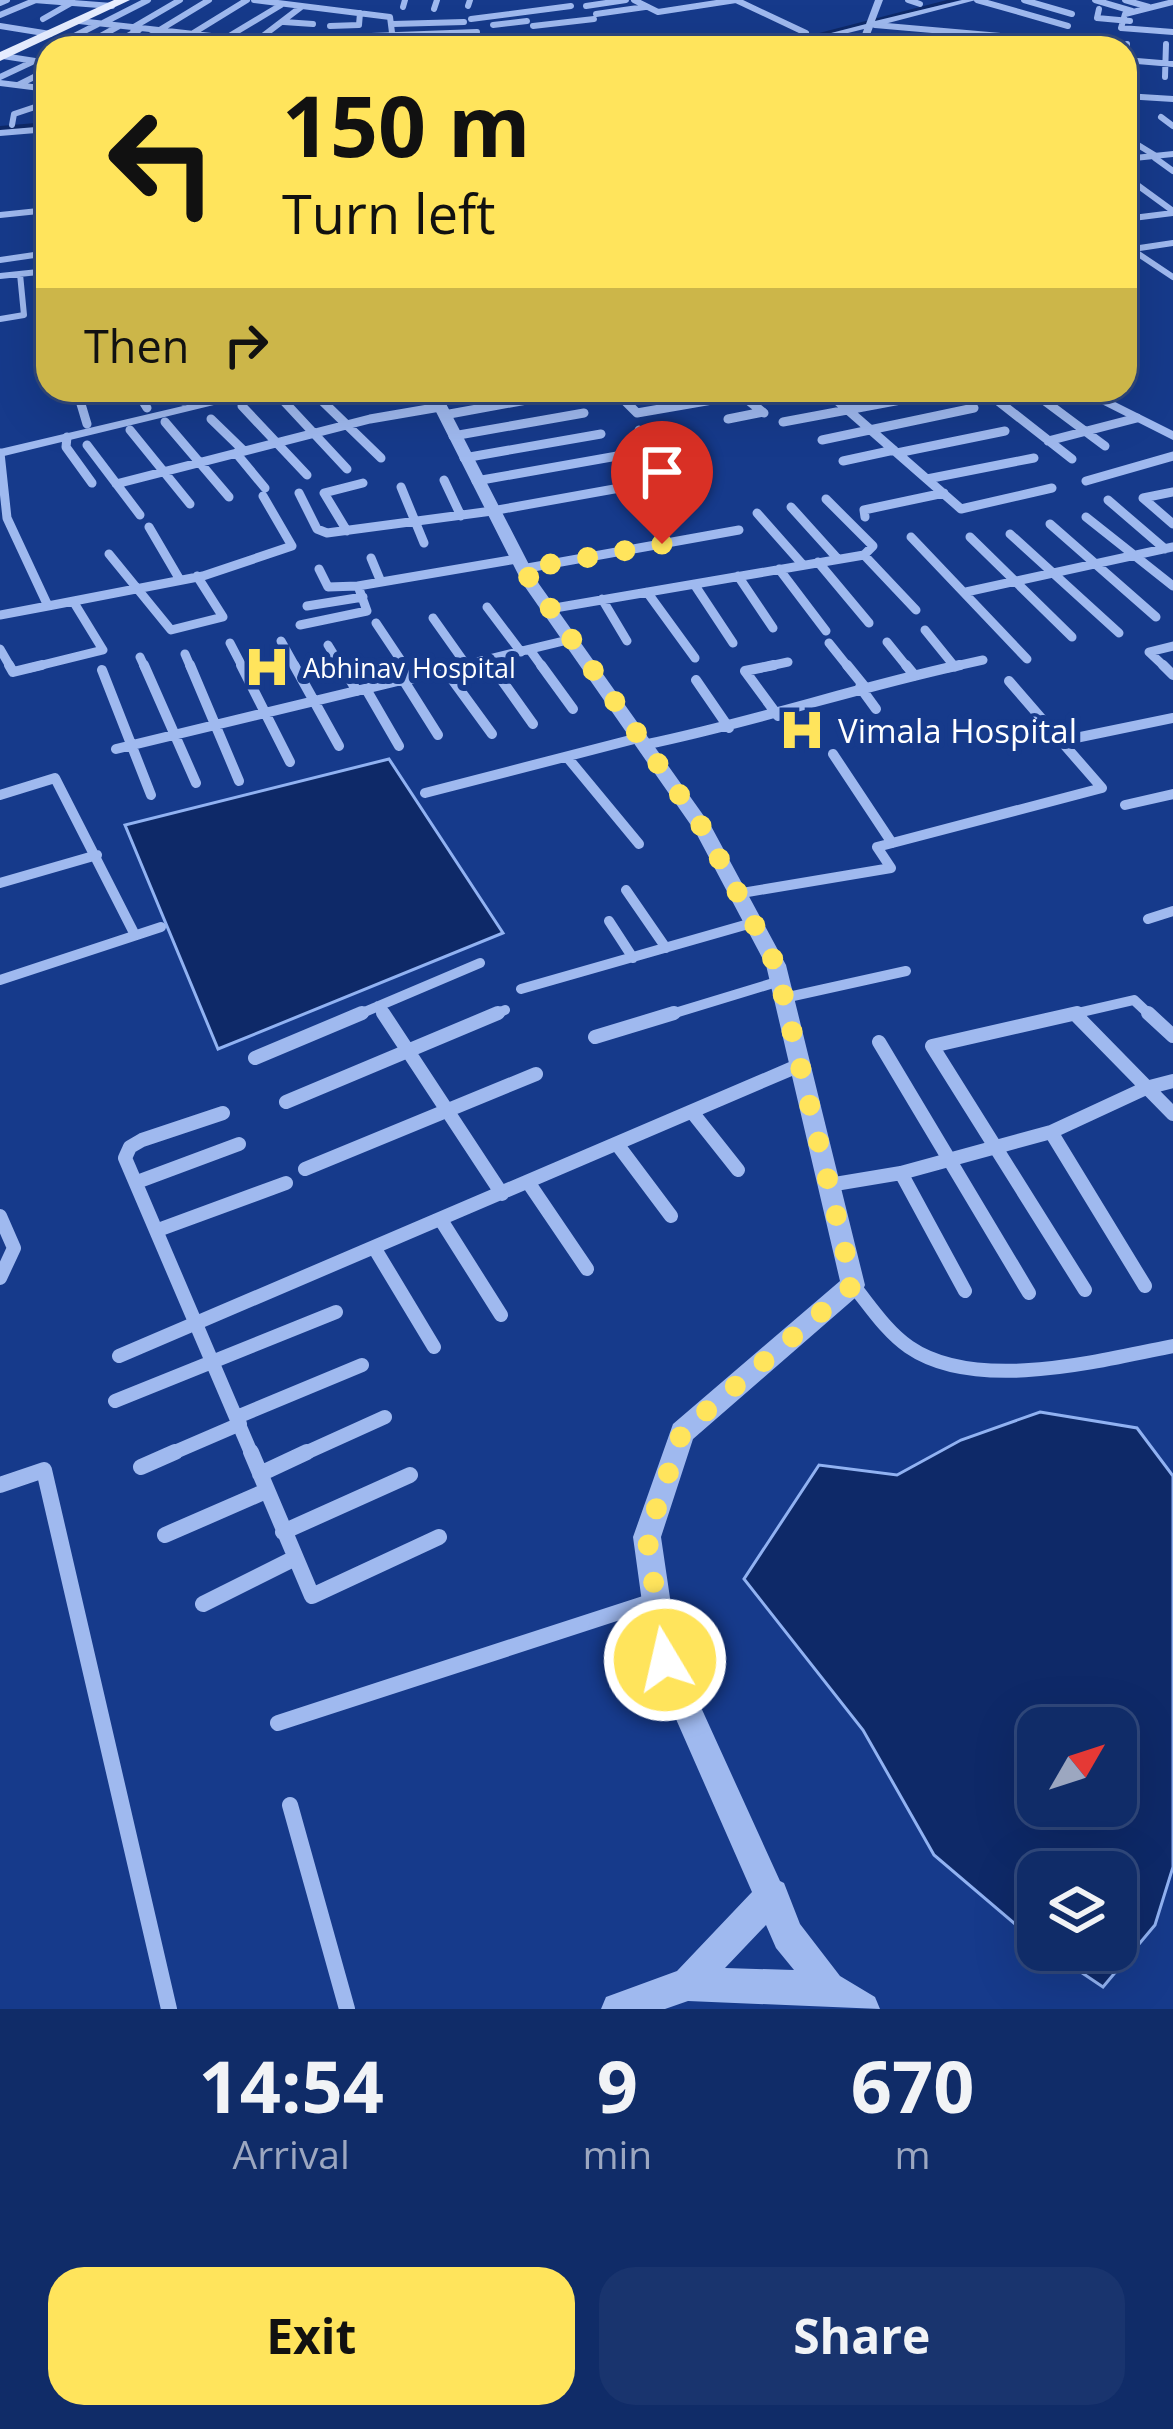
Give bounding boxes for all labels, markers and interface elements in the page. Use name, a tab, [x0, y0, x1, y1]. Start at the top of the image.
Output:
text: 150 m	[282, 67, 530, 182]
icon: left	[84, 84, 240, 240]
text: Turn left	[282, 176, 495, 250]
icon: right	[213, 312, 279, 378]
text: Then	[84, 315, 189, 376]
pin	[611, 421, 713, 544]
icon: arrive	[629, 439, 695, 505]
hospital icon: Abhinav Hospital	[242, 642, 292, 692]
place label: Abhinav Hospital	[303, 649, 516, 686]
hospital icon: Vimala Hospital	[777, 705, 827, 755]
place label: Vimala Hospital	[838, 708, 1077, 753]
position arrow	[602, 1597, 728, 1723]
north arrow	[1017, 1707, 1137, 1827]
map controls	[1017, 1707, 1137, 1971]
button: layers	[1017, 1851, 1137, 1971]
text: 14:54	[199, 2036, 384, 2134]
text: 9	[597, 2036, 638, 2134]
text: 670	[851, 2036, 974, 2134]
text: Arrival	[233, 2127, 350, 2180]
text: min	[582, 2127, 652, 2180]
text: m	[895, 2127, 931, 2180]
button: Exit	[48, 2267, 575, 2405]
button: Share	[599, 2267, 1125, 2405]

